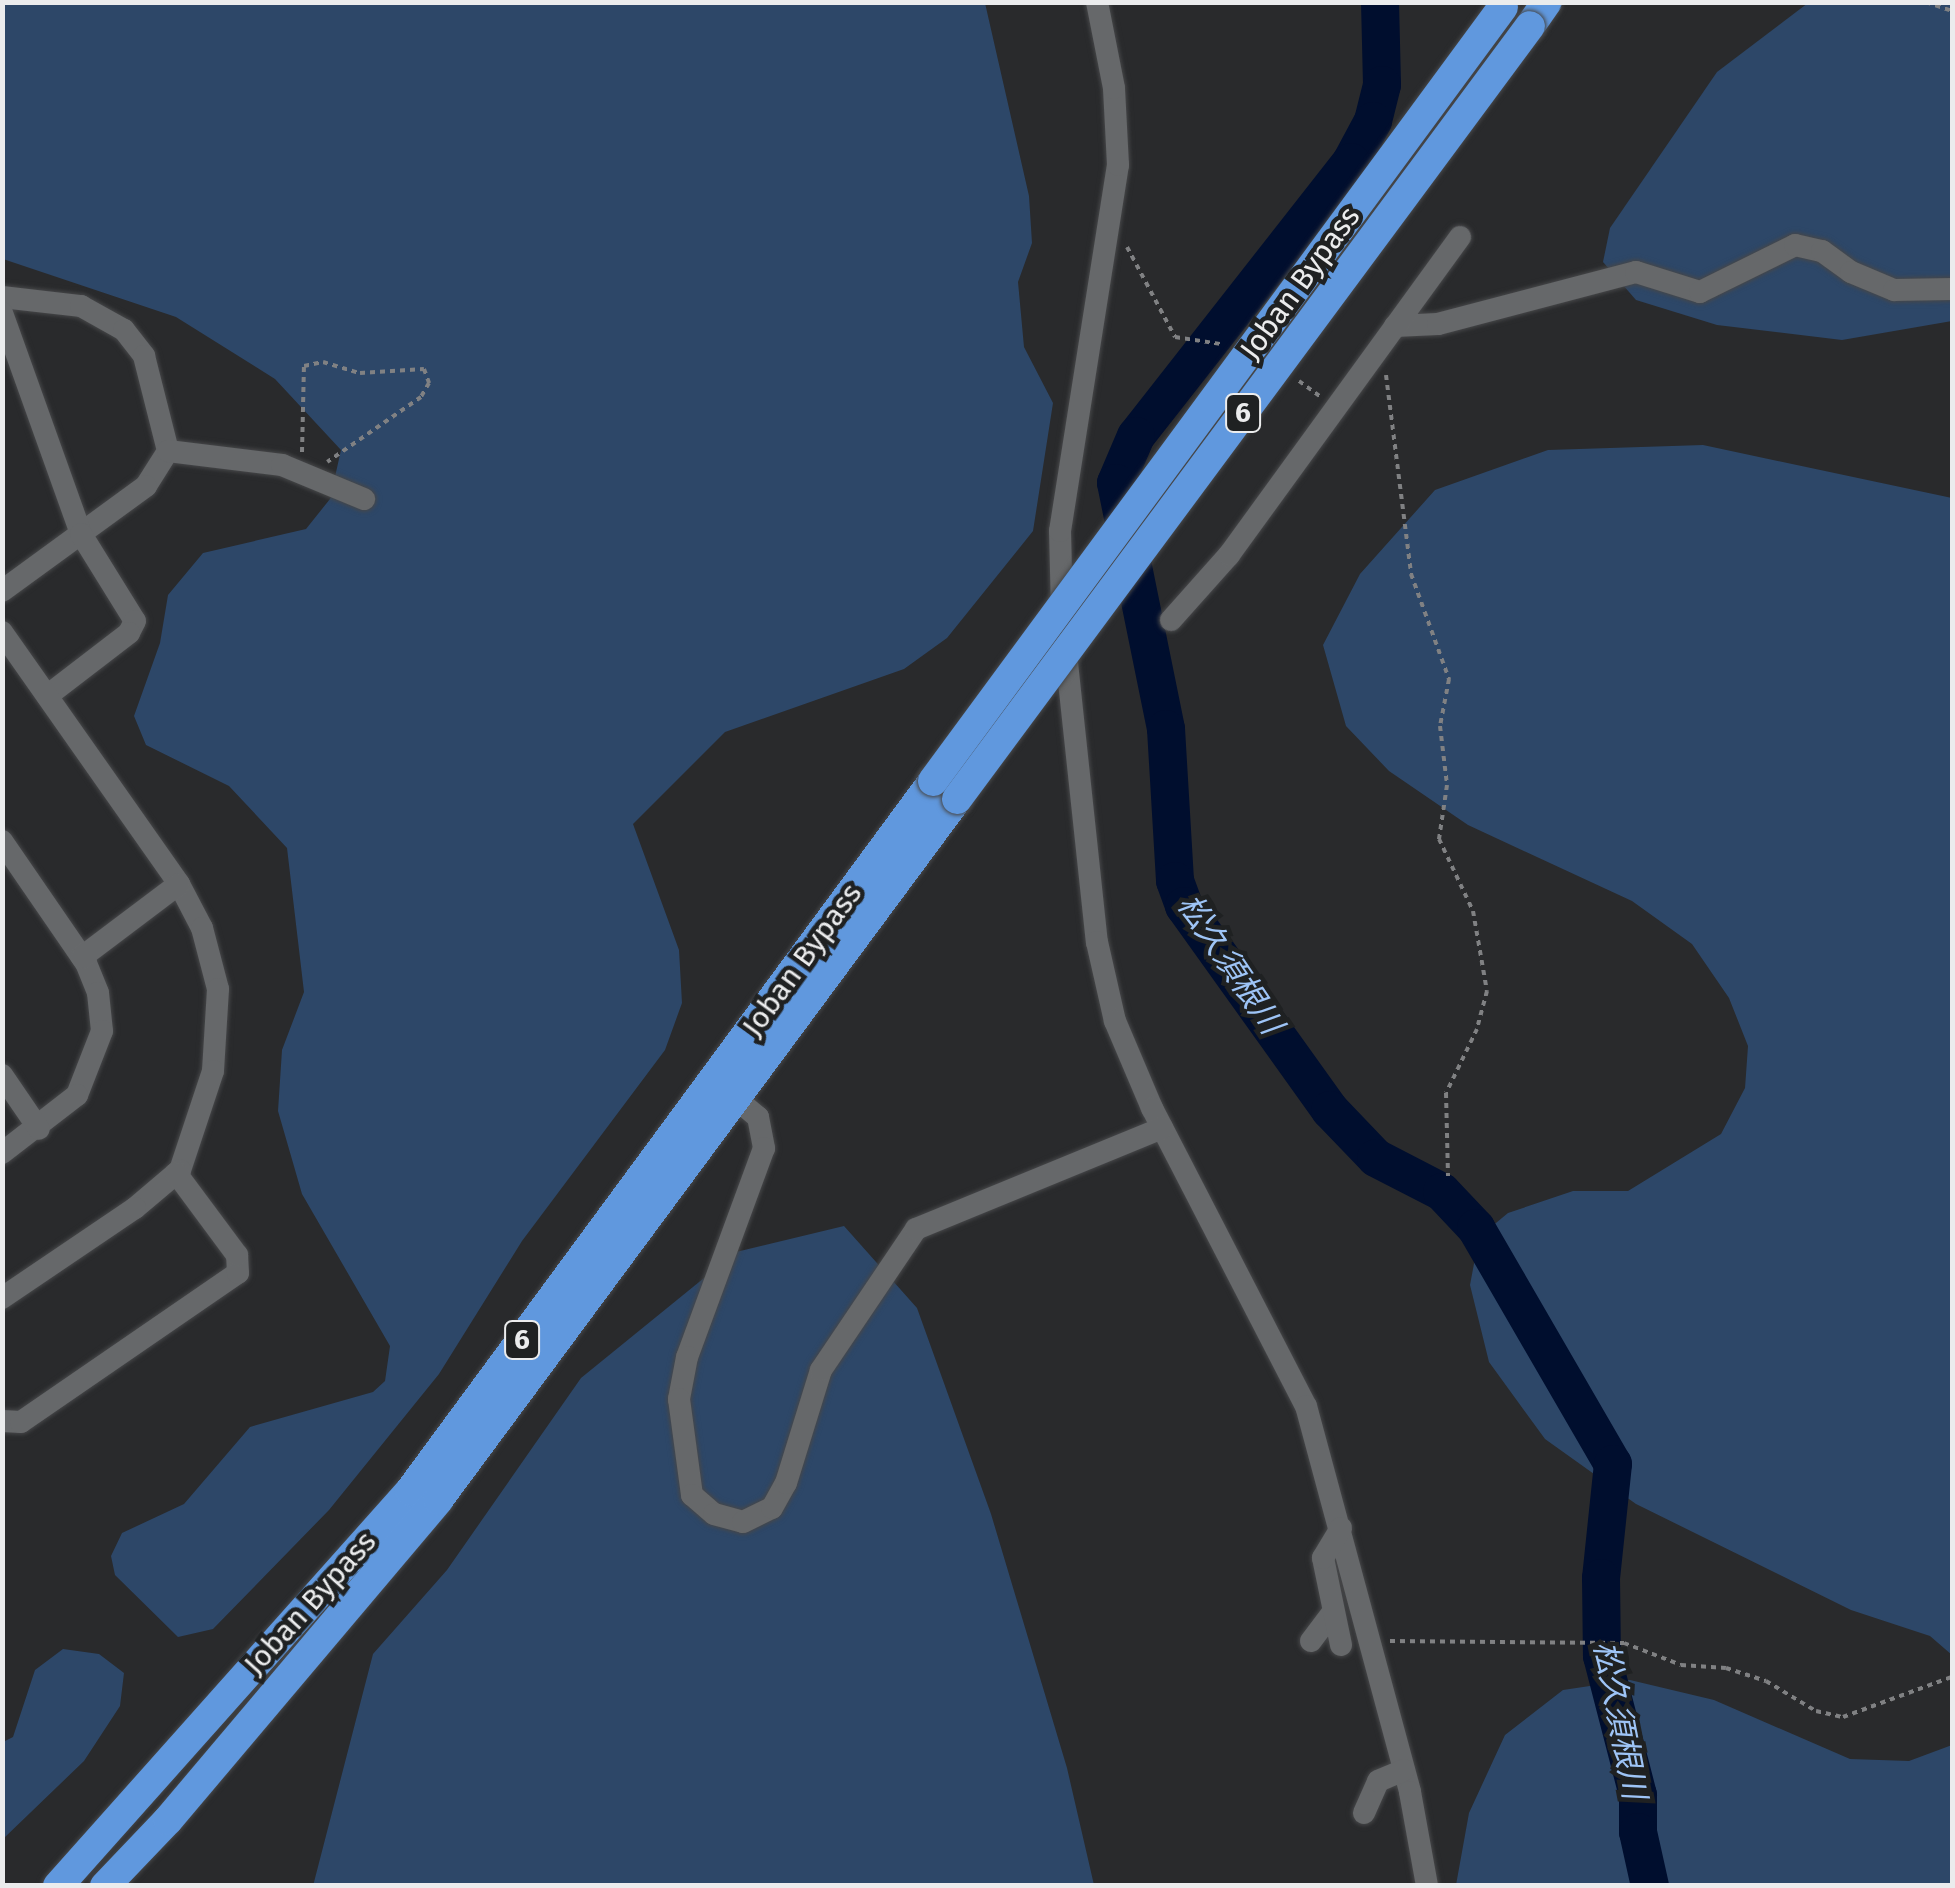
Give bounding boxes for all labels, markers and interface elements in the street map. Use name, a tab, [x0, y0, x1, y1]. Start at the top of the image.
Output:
street label: Joban Bypass	[1232, 199, 1368, 367]
road number: 6	[1223, 390, 1263, 436]
street label: Joban Bypass	[734, 876, 870, 1044]
water label: 松久須根川	[1169, 887, 1291, 1041]
road number: 6	[502, 1317, 542, 1363]
street label: Joban Bypass	[236, 1524, 384, 1682]
water label: 松久須根川	[1586, 1638, 1654, 1802]

